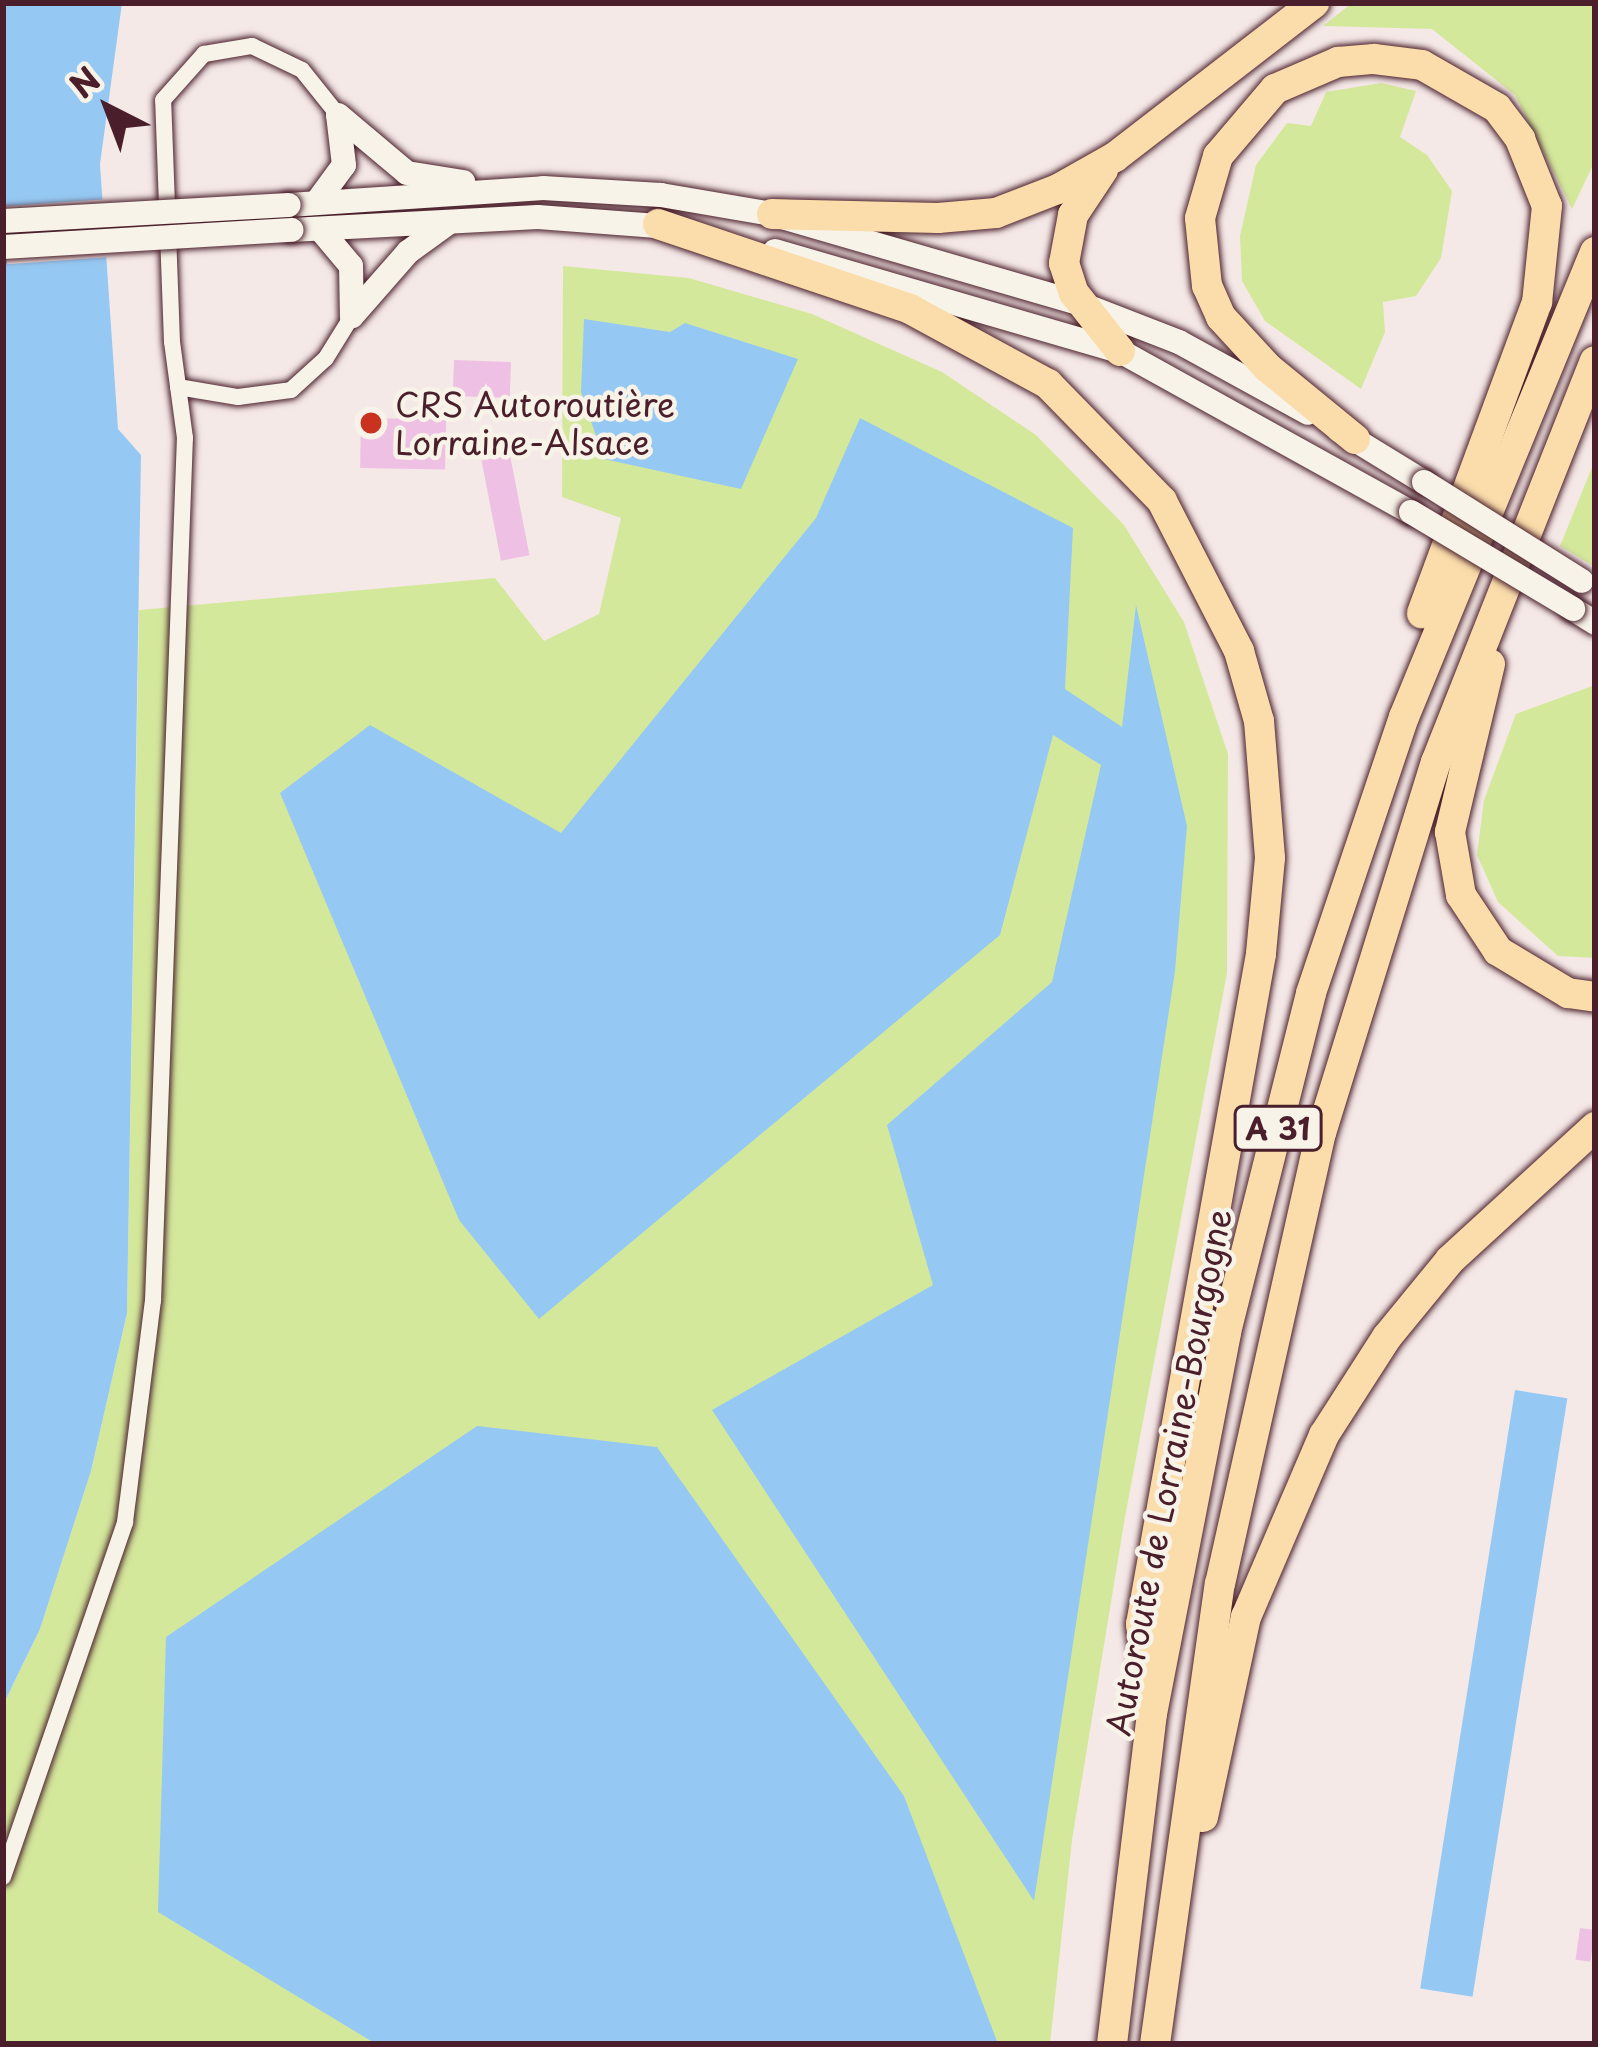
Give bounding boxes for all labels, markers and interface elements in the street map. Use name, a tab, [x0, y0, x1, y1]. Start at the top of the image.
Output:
north arrow	[48, 48, 168, 168]
text: N	[57, 54, 110, 109]
place label: CRS Autoroutière Lorraine-Alsace	[395, 384, 677, 462]
marker: CRS Autoroutière Lorraine-Alsace	[358, 410, 384, 436]
road number: A 31	[1233, 1104, 1323, 1152]
street label: Autoroute de Lorraine-Bourgogne	[1097, 1204, 1239, 1740]

